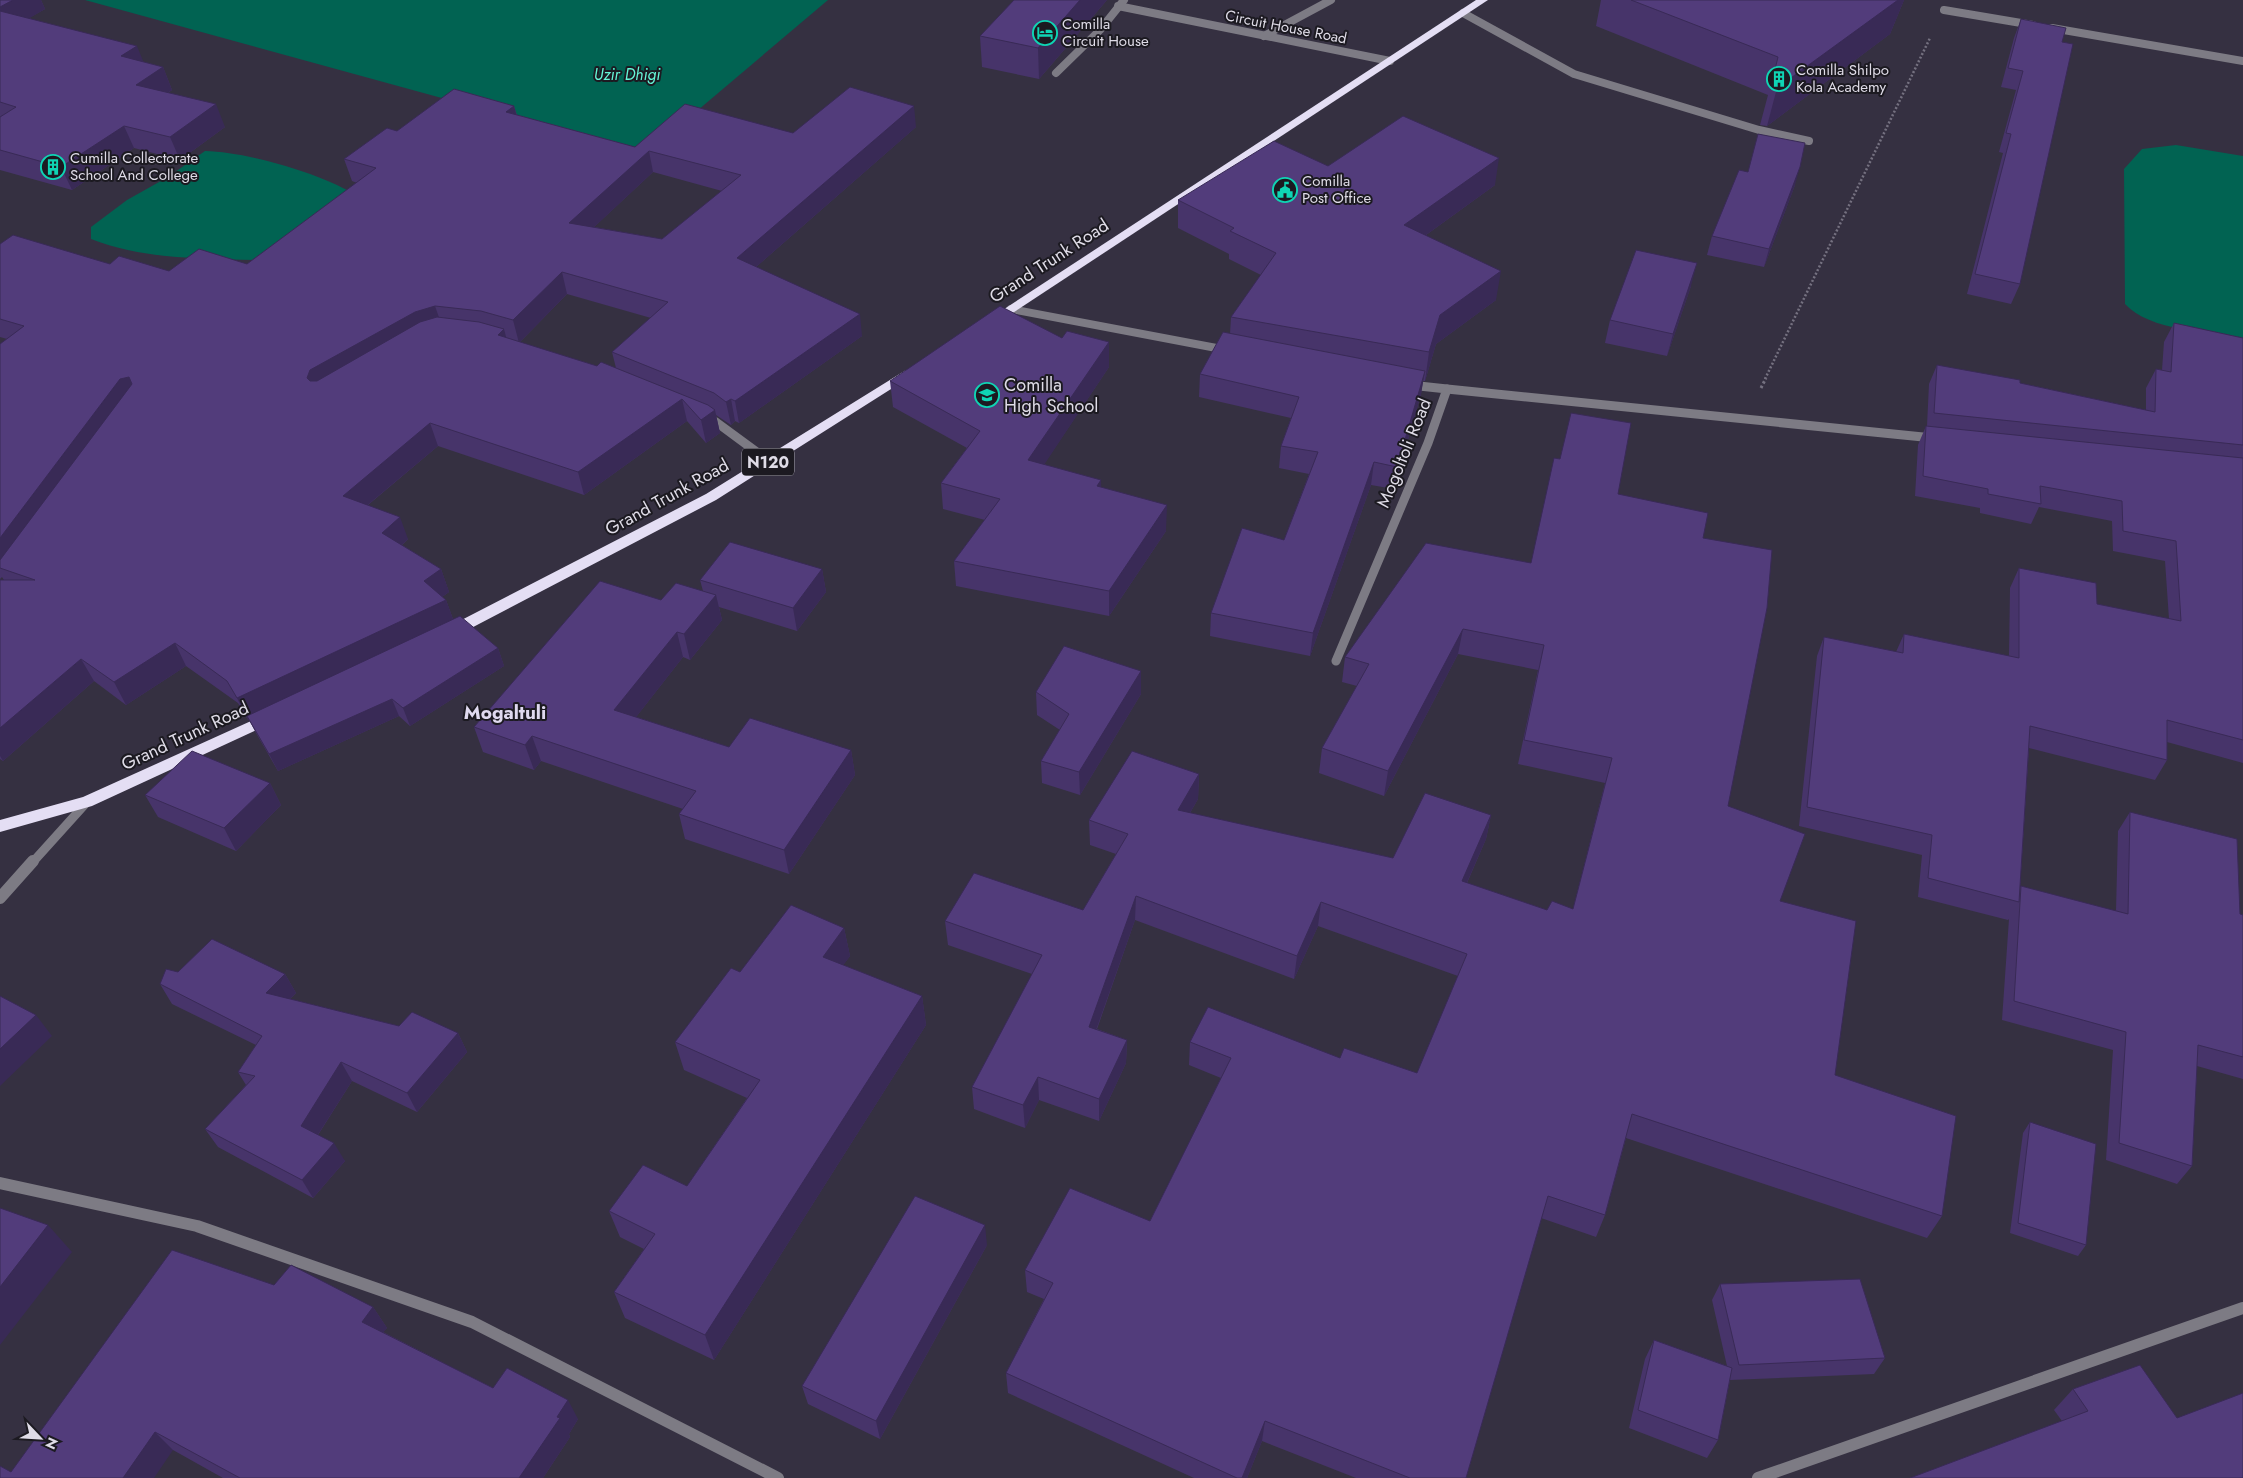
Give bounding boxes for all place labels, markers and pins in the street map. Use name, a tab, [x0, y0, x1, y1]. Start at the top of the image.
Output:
place label: Comilla Circuit House	[1062, 13, 1149, 52]
hotel icon: Comilla Circuit House	[1032, 20, 1058, 46]
place label: Comilla Shilpo Kola Academy	[1796, 59, 1889, 98]
building icon: Comilla Shilpo Kola Academy	[1766, 66, 1792, 92]
place label: Cumilla Collectorate School And College	[70, 147, 198, 186]
building icon: Cumilla Collectorate School And College	[40, 154, 66, 180]
place label: Comilla Post Office	[1302, 170, 1372, 209]
public building icon: Comilla Post Office	[1272, 177, 1298, 203]
place label: Comilla High School	[1004, 372, 1098, 419]
school or university icon: Comilla High School	[974, 382, 1000, 408]

